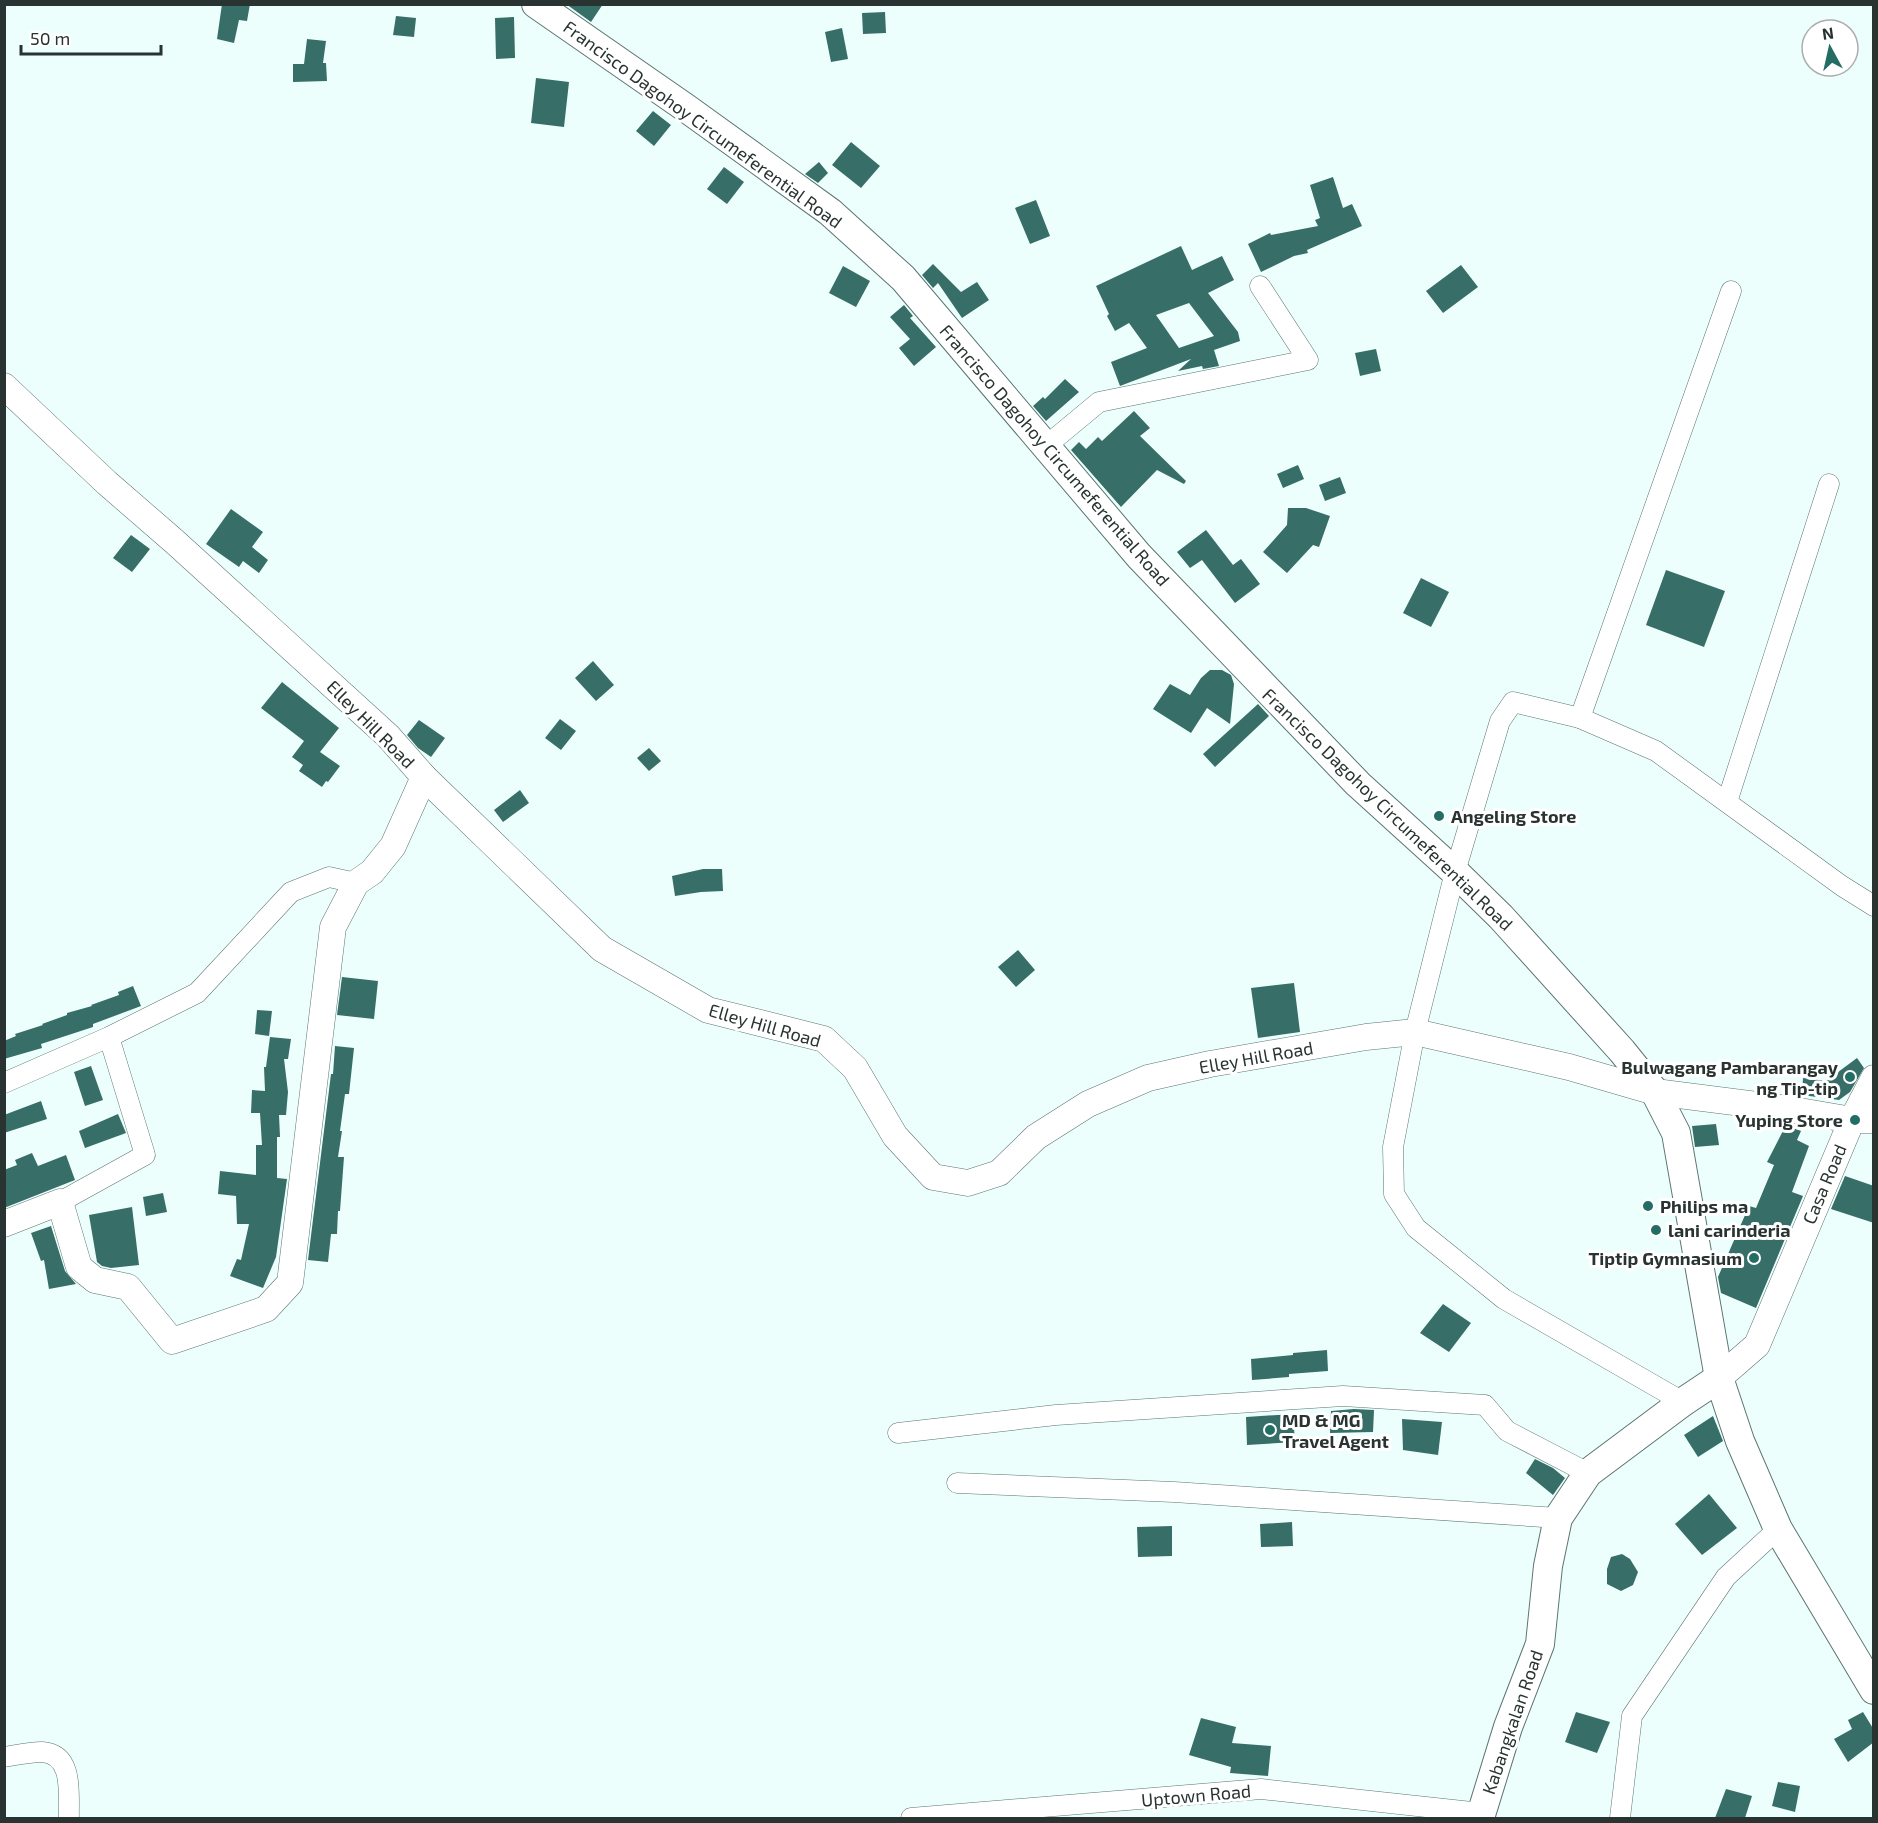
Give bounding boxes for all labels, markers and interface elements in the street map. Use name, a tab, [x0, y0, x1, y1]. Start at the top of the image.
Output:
street label: Francisco Dagohoy Circumeferential Road	[559, 15, 847, 233]
scale bar	[21, 18, 160, 56]
north arrow	[1800, 18, 1860, 78]
text: N	[1821, 22, 1835, 43]
text: 50 m	[30, 27, 70, 49]
street label: Francisco Dagohoy Circumeferential Road	[935, 320, 1175, 590]
street label: Elley Hill Road	[322, 675, 420, 773]
street label: Francisco Dagohoy Circumeferential Road	[1258, 683, 1518, 935]
place label: Angeling Store	[1451, 805, 1576, 827]
marker: Angeling Store	[1432, 809, 1446, 823]
street label: Elley Hill Road	[706, 998, 824, 1052]
street label: Elley Hill Road	[1197, 1036, 1315, 1078]
place label: Bulwagang Pambarangay ng Tip-tip	[1621, 1056, 1839, 1099]
marker: Bulwagang Pambarangay ng Tip-tip	[1843, 1070, 1857, 1084]
place label: Yuping Store	[1735, 1109, 1843, 1131]
marker: Yuping Store	[1848, 1113, 1862, 1127]
street label: Casa Road	[1797, 1141, 1851, 1227]
place label: Philips ma	[1660, 1195, 1748, 1217]
marker: Philips ma	[1641, 1199, 1655, 1213]
place label: lani carinderia	[1668, 1219, 1791, 1241]
marker: lani carinderia	[1649, 1223, 1663, 1237]
place label: Tiptip Gymnasium	[1589, 1247, 1742, 1269]
marker: Tiptip Gymnasium	[1747, 1251, 1761, 1265]
place label: MD & MG Travel Agent	[1282, 1409, 1390, 1452]
marker: MD & MG Travel Agent	[1263, 1423, 1277, 1437]
street label: Kabangkalan Road	[1477, 1647, 1547, 1797]
street label: Uptown Road	[1140, 1779, 1252, 1811]

